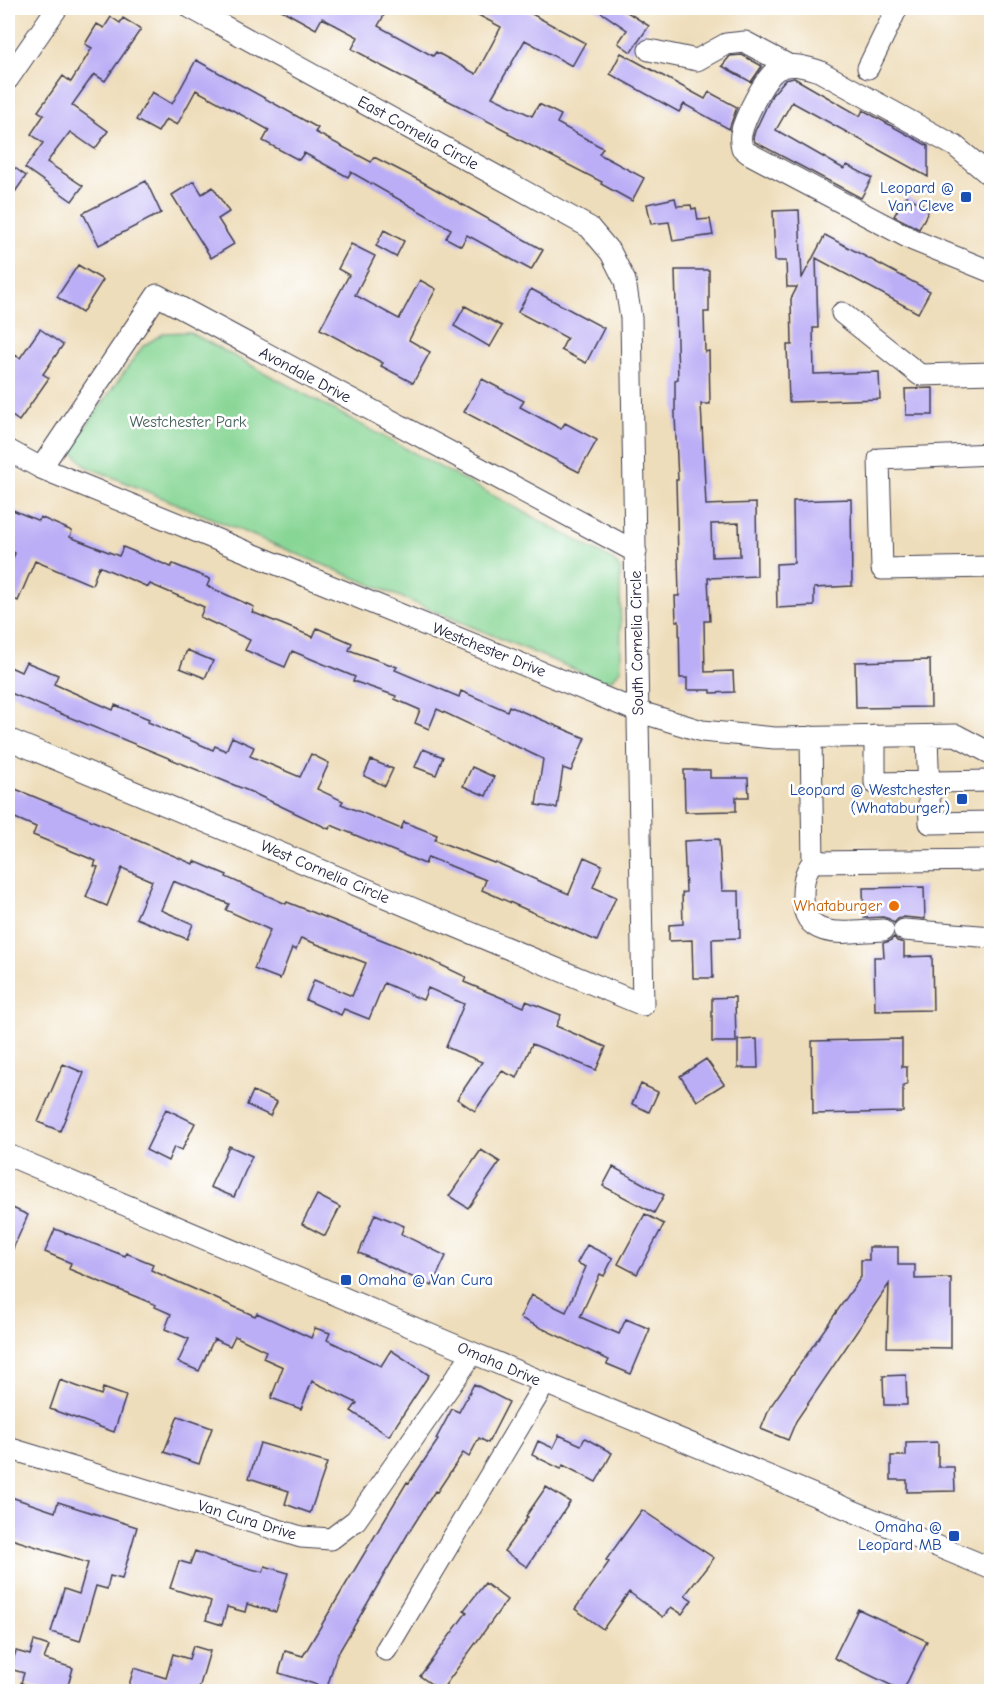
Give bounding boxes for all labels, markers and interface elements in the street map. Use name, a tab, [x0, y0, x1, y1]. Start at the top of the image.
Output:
street label: East Cornelia Circle	[354, 92, 482, 174]
place label: Leopard @ Van Cleve	[880, 179, 954, 215]
marker: Leopard @ Van Cleve	[959, 190, 973, 204]
street label: Avondale Drive	[256, 343, 354, 407]
park label: Westchester Park	[130, 413, 247, 431]
street label: South Cornelia Circle	[627, 570, 647, 716]
street label: Westchester Drive	[430, 619, 548, 681]
place label: Leopard @ Westchester (Whataburger)	[790, 781, 951, 817]
marker: Leopard @ Westchester (Whataburger)	[955, 792, 969, 806]
street label: West Cornelia Circle	[258, 837, 392, 907]
place label: Whataburger	[793, 897, 883, 915]
marker: Whataburger	[887, 899, 901, 913]
place label: Omaha @ Van Cura	[358, 1271, 493, 1289]
marker: Omaha @ Van Cura	[339, 1273, 353, 1287]
street label: Omaha Drive	[455, 1338, 543, 1390]
street label: Van Cura Drive	[195, 1496, 299, 1544]
place label: Omaha @ Leopard MB	[858, 1518, 942, 1554]
marker: Omaha @ Leopard MB	[947, 1529, 961, 1543]

